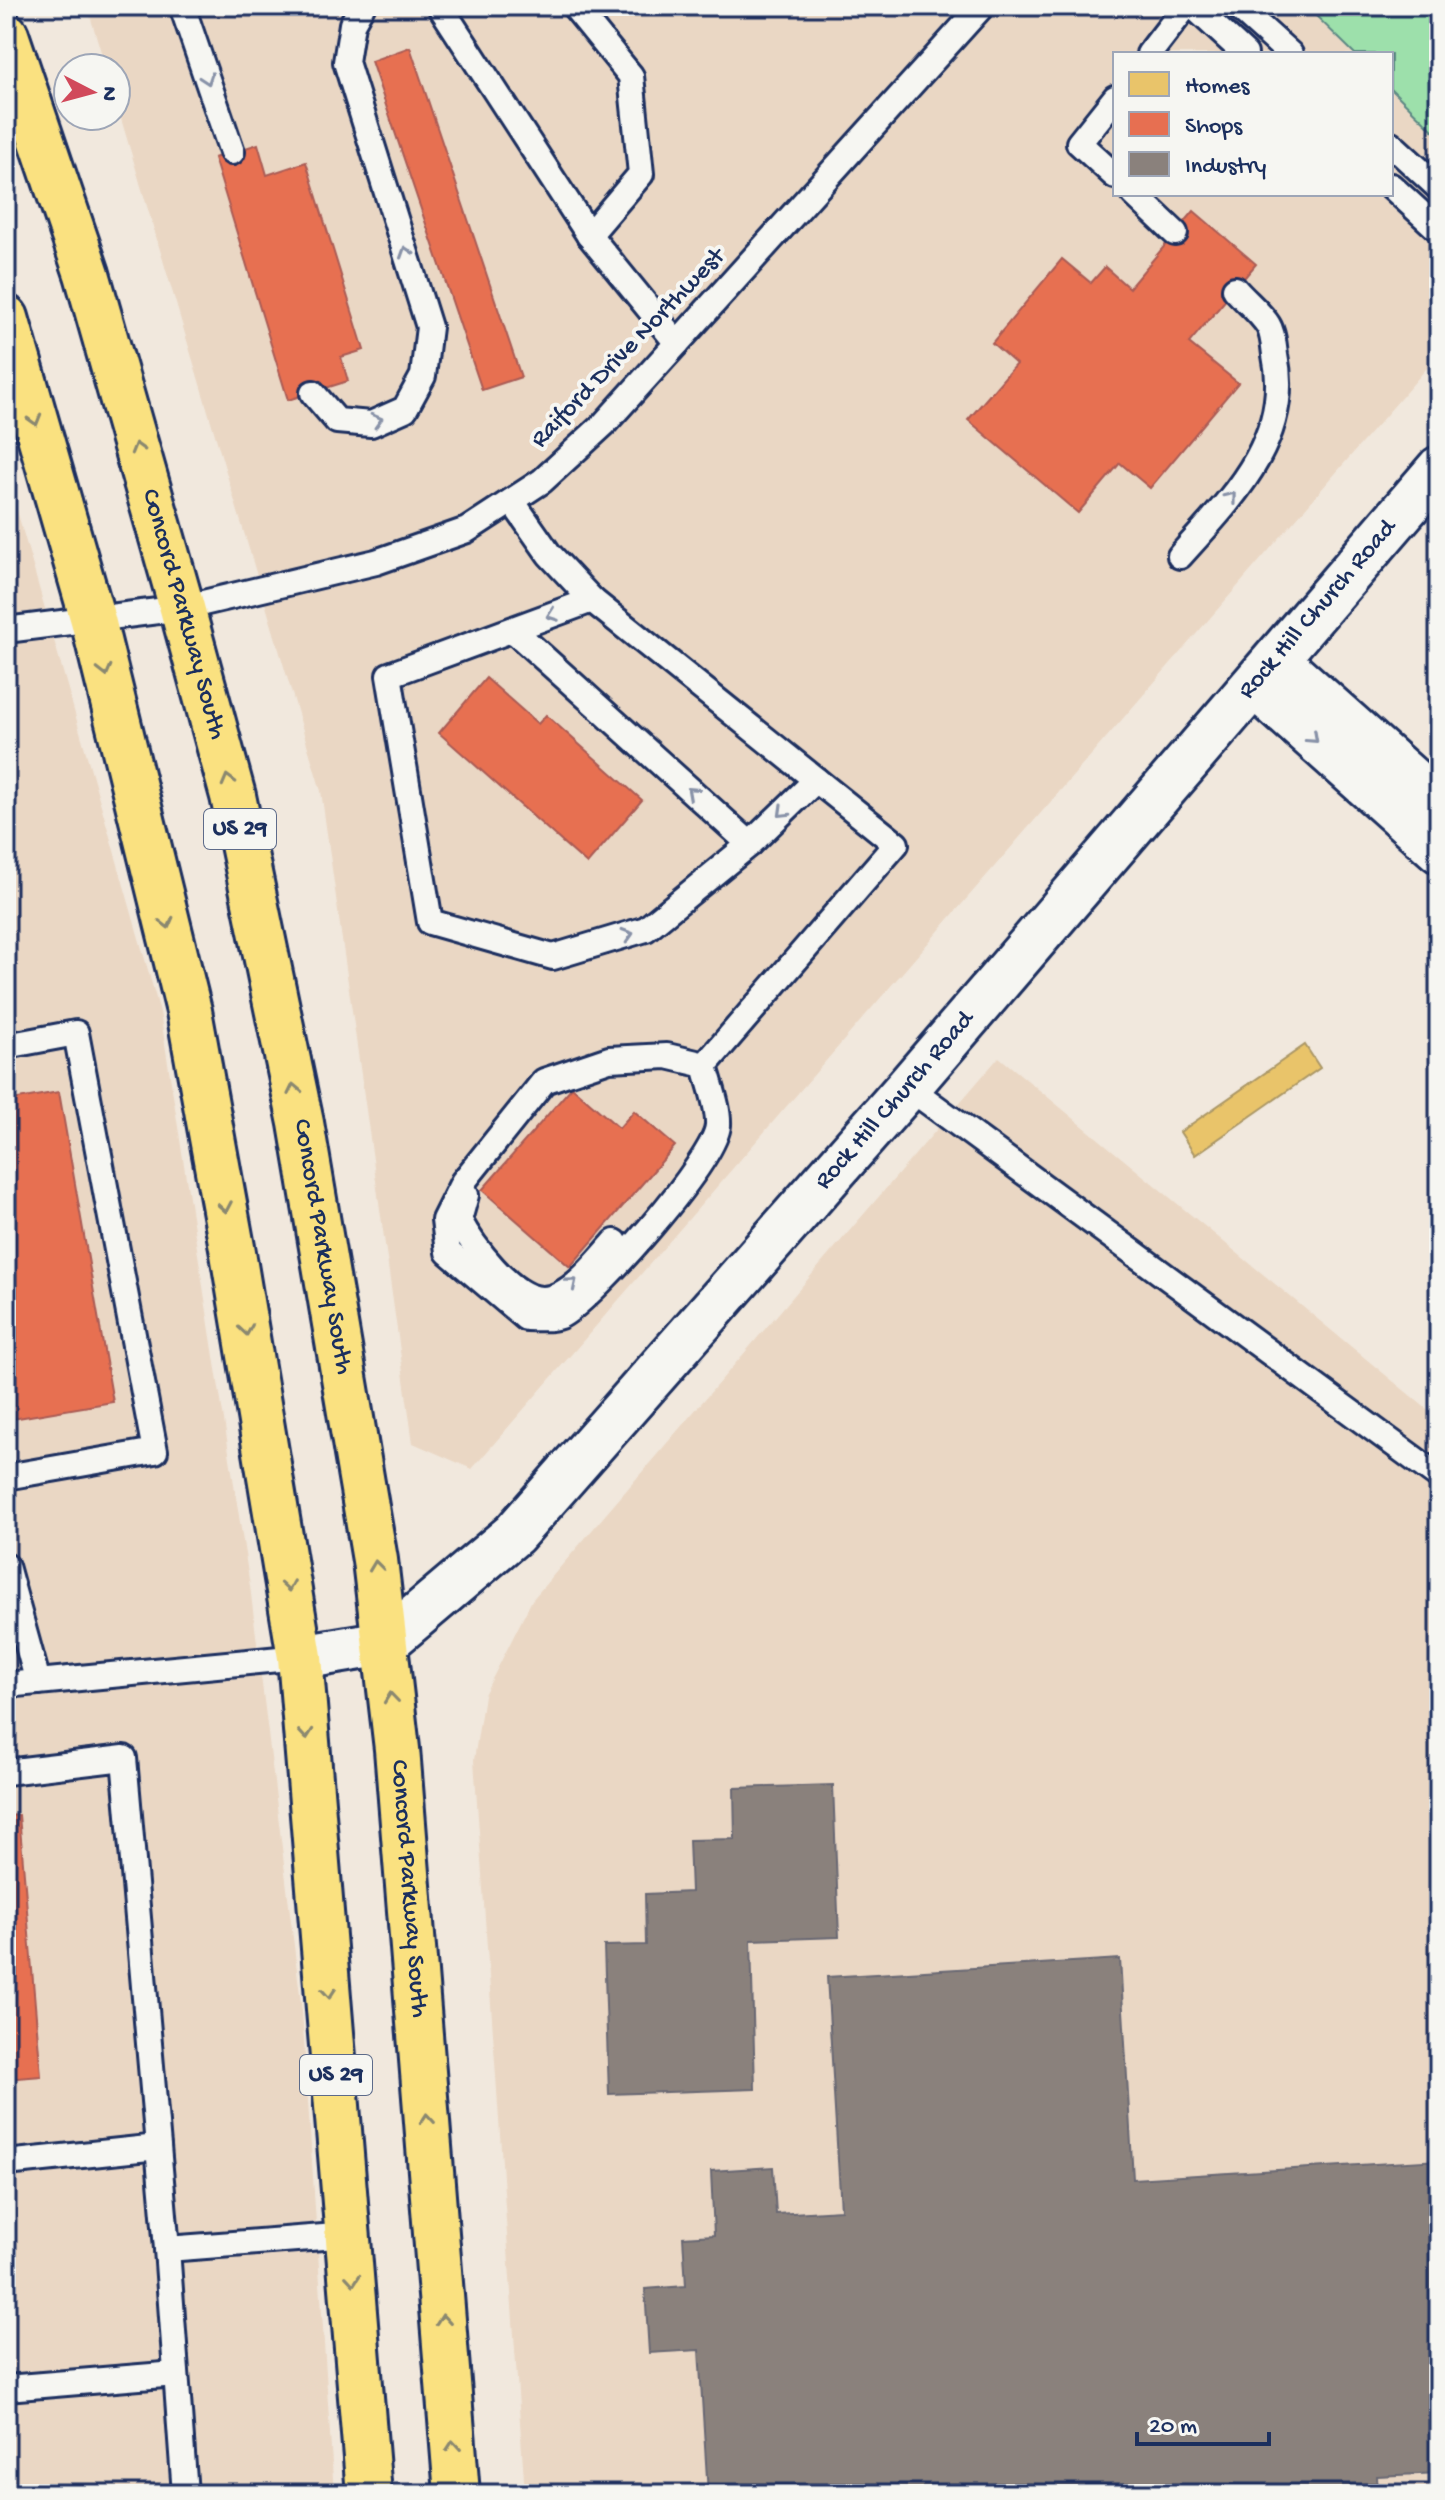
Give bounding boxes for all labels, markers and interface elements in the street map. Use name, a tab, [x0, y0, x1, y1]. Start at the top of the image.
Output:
north arrow	[52, 52, 132, 132]
legend	[1113, 52, 1393, 196]
one-way arrow	[198, 71, 214, 85]
text: Homes	[1185, 73, 1251, 102]
text: N	[94, 85, 122, 102]
text: Shops	[1185, 113, 1243, 142]
text: Industry	[1185, 153, 1267, 182]
street label: Raiford Drive Northwest	[525, 241, 734, 456]
one-way arrow	[399, 246, 415, 260]
one-way arrow	[26, 413, 42, 427]
one-way arrow	[370, 413, 383, 429]
one-way arrow	[130, 442, 146, 456]
street label: Concord Parkway South	[133, 486, 232, 743]
one-way arrow	[1222, 492, 1236, 507]
street label: Rock Hill Church Road	[1232, 512, 1405, 706]
one-way arrow	[546, 605, 560, 622]
one-way arrow	[96, 663, 113, 677]
one-way arrow	[1303, 728, 1318, 743]
one-way arrow	[221, 773, 238, 787]
one-way arrow	[687, 787, 702, 801]
one-way arrow	[778, 803, 793, 817]
road number: US 29	[204, 809, 276, 849]
one-way arrow	[158, 916, 175, 929]
one-way arrow	[620, 928, 634, 944]
street label: Rock Hill Church Road	[809, 1004, 983, 1197]
one-way arrow	[286, 1083, 303, 1096]
street label: Concord Parkway South	[285, 1117, 359, 1377]
one-way arrow	[215, 1200, 232, 1214]
one-way arrow	[563, 1278, 578, 1293]
one-way arrow	[237, 1323, 254, 1337]
one-way arrow	[368, 1559, 385, 1573]
one-way arrow	[279, 1580, 296, 1593]
one-way arrow	[383, 1691, 400, 1705]
one-way arrow	[298, 1728, 315, 1741]
street label: Concord Parkway South	[382, 1759, 434, 2019]
one-way arrow	[320, 1987, 337, 2000]
road number: US 29	[300, 2055, 372, 2095]
one-way arrow	[418, 2112, 435, 2125]
one-way arrow	[344, 2274, 361, 2287]
one-way arrow	[435, 2314, 452, 2327]
scale bar	[1137, 2396, 1269, 2446]
text: 20 m	[1149, 2413, 1197, 2442]
one-way arrow	[445, 2439, 462, 2452]

